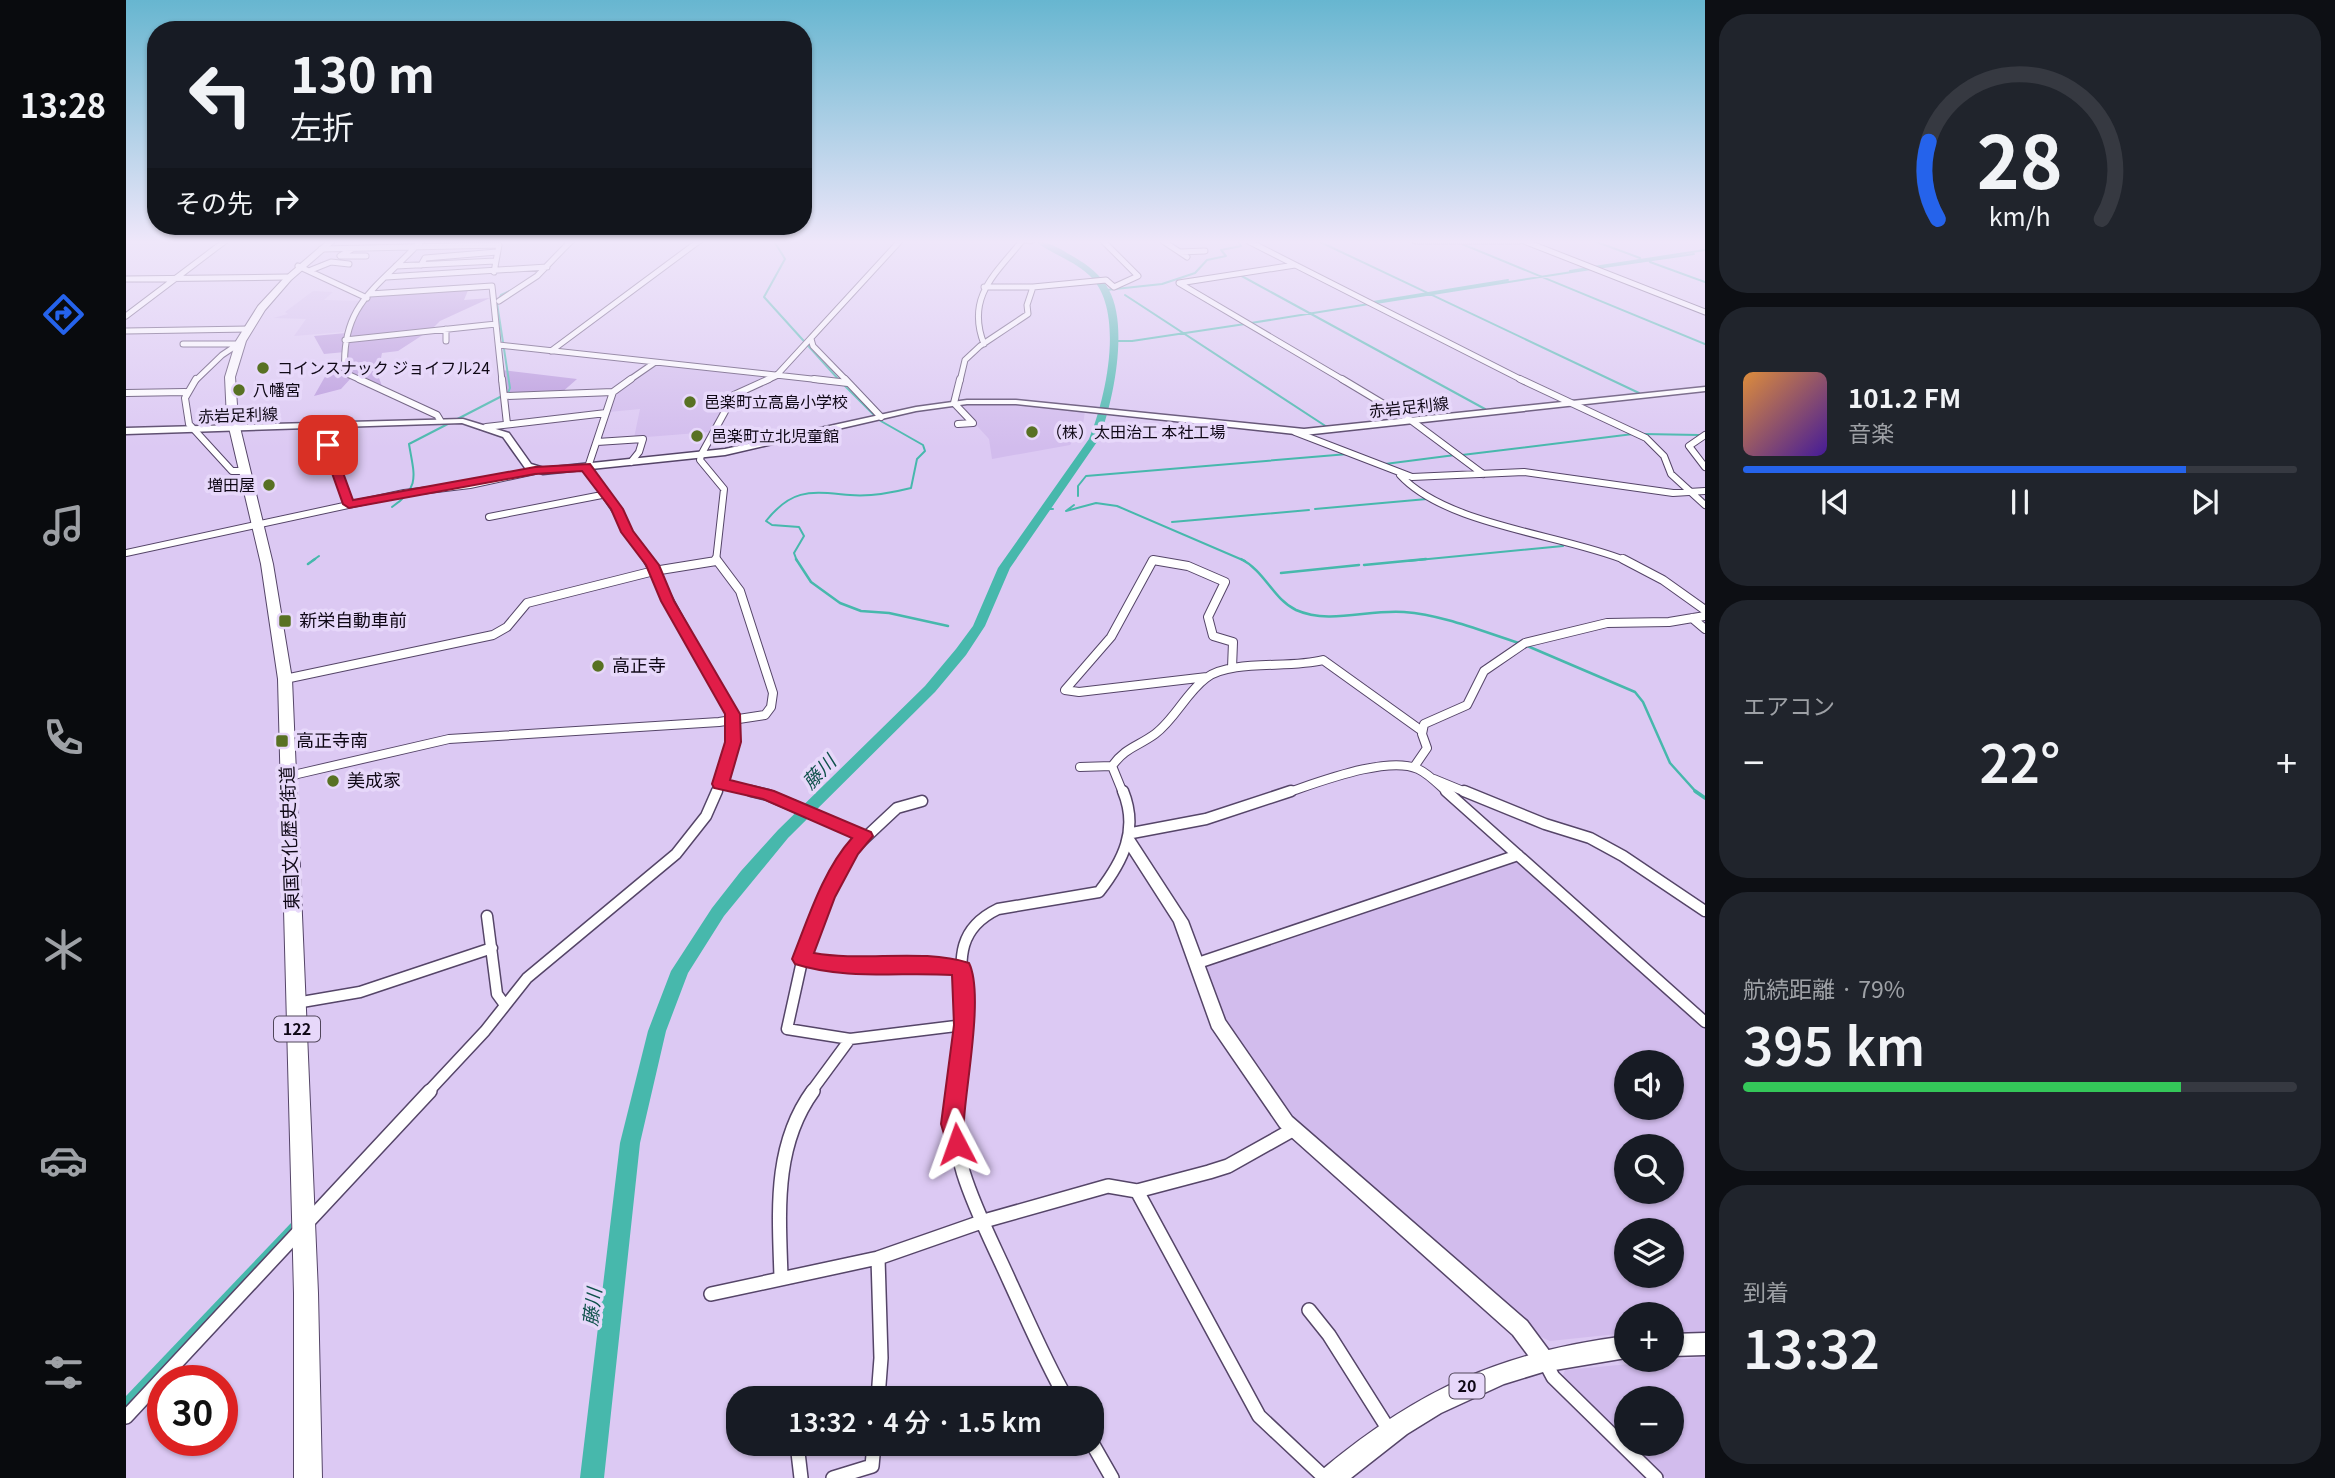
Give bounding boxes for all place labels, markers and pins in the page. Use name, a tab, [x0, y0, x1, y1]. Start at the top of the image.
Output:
place label: コインスナック ジョイフル24	[277, 355, 490, 379]
marker: コインスナック ジョイフル24	[255, 360, 271, 376]
place label: 八幡宮	[253, 377, 301, 401]
marker: 八幡宮	[231, 382, 247, 398]
place label: 邑楽町立高島小学校	[704, 389, 848, 413]
marker: 邑楽町立高島小学校	[682, 394, 698, 410]
pin	[298, 415, 358, 475]
place label: （株）太田治工 本社工場	[1046, 419, 1226, 443]
place label: 邑楽町立北児童館	[711, 423, 839, 447]
marker: （株）太田治工 本社工場	[1024, 424, 1040, 440]
marker: 邑楽町立北児童館	[689, 428, 705, 444]
place label: 増田屋	[207, 472, 255, 496]
marker: 増田屋	[261, 477, 277, 493]
place label: 新栄自動車前	[299, 606, 407, 632]
marker: 新栄自動車前	[277, 613, 293, 629]
place label: 高正寺	[612, 651, 666, 677]
marker: 高正寺	[590, 658, 606, 674]
place label: 高正寺南	[296, 726, 368, 752]
marker: 高正寺南	[274, 733, 290, 749]
place label: 美成家	[347, 766, 401, 792]
marker: 美成家	[325, 773, 341, 789]

